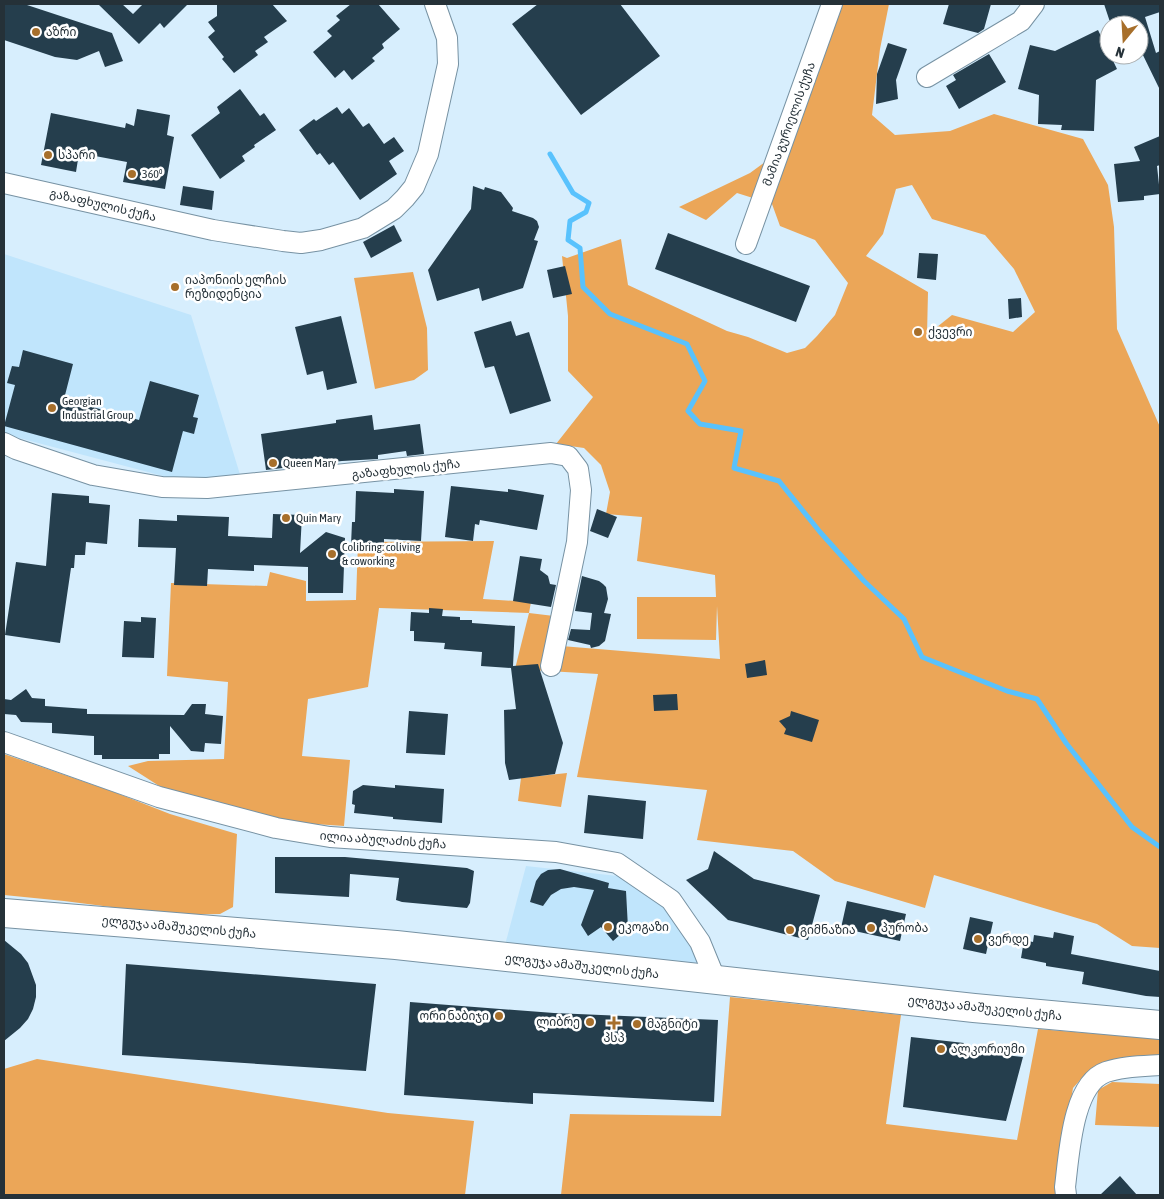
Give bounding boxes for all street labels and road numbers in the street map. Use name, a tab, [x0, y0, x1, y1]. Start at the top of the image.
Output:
street label: მამია გურიელის ქუჩა	[760, 60, 819, 188]
street label: გაზაფხულის ქუჩა	[48, 186, 158, 225]
street label: გაზაფხულის ქუჩა	[351, 456, 461, 483]
street label: ილია აბულაძის ქუჩა	[319, 829, 447, 852]
street label: ელგუჯა ამაშუკელის ქუჩა	[101, 913, 257, 942]
street label: ელგუჯა ამაშუკელის ქუჩა	[504, 951, 660, 982]
street label: ელგუჯა ამაშუკელის ქუჩა	[907, 993, 1063, 1024]

